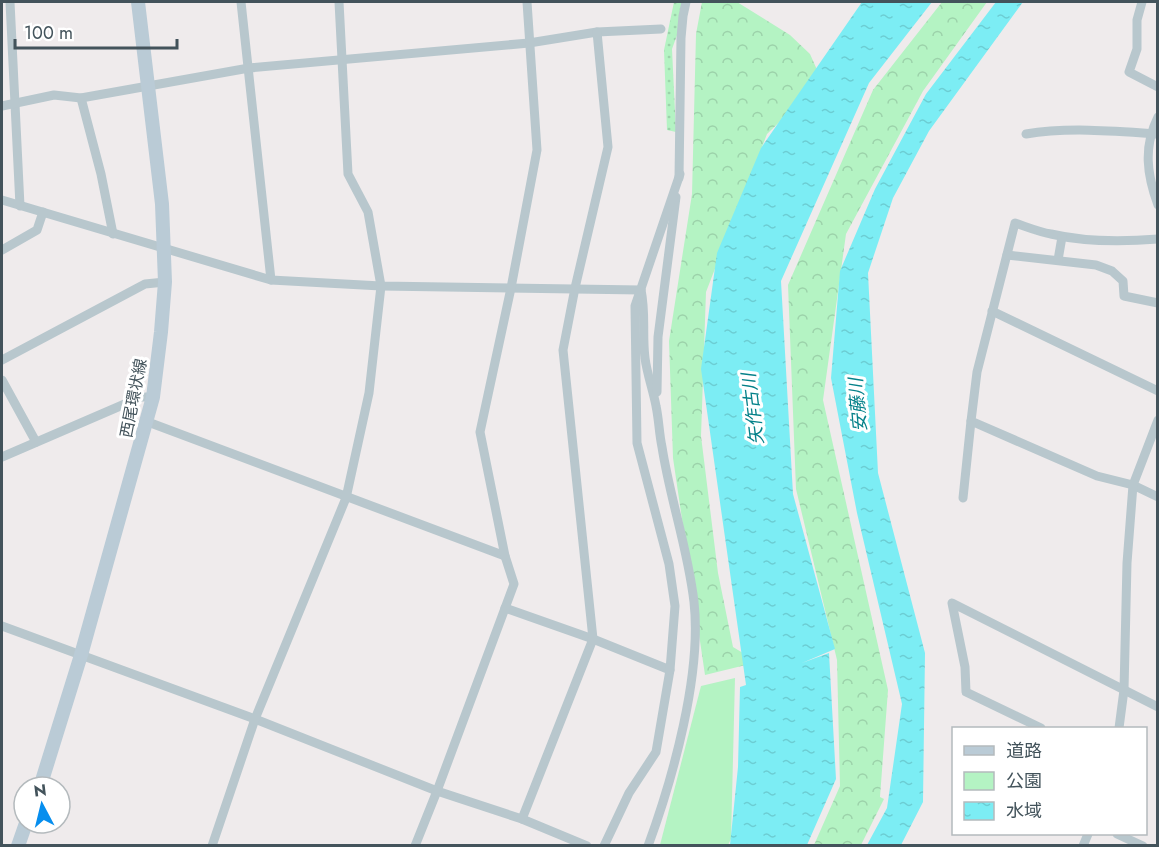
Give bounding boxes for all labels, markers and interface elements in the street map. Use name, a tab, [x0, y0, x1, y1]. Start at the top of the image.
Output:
scale bar	[15, 12, 177, 50]
text: 100 m	[24, 20, 73, 46]
street label: 西尾環状線	[115, 357, 152, 440]
water label: 矢作古川	[735, 370, 770, 446]
water label: 安藤川	[843, 375, 873, 433]
legend	[952, 727, 1147, 835]
text: 道路	[1006, 738, 1042, 764]
text: 公園	[1006, 768, 1042, 794]
north arrow	[12, 775, 72, 835]
text: N	[33, 778, 48, 803]
text: 水域	[1006, 798, 1042, 824]

